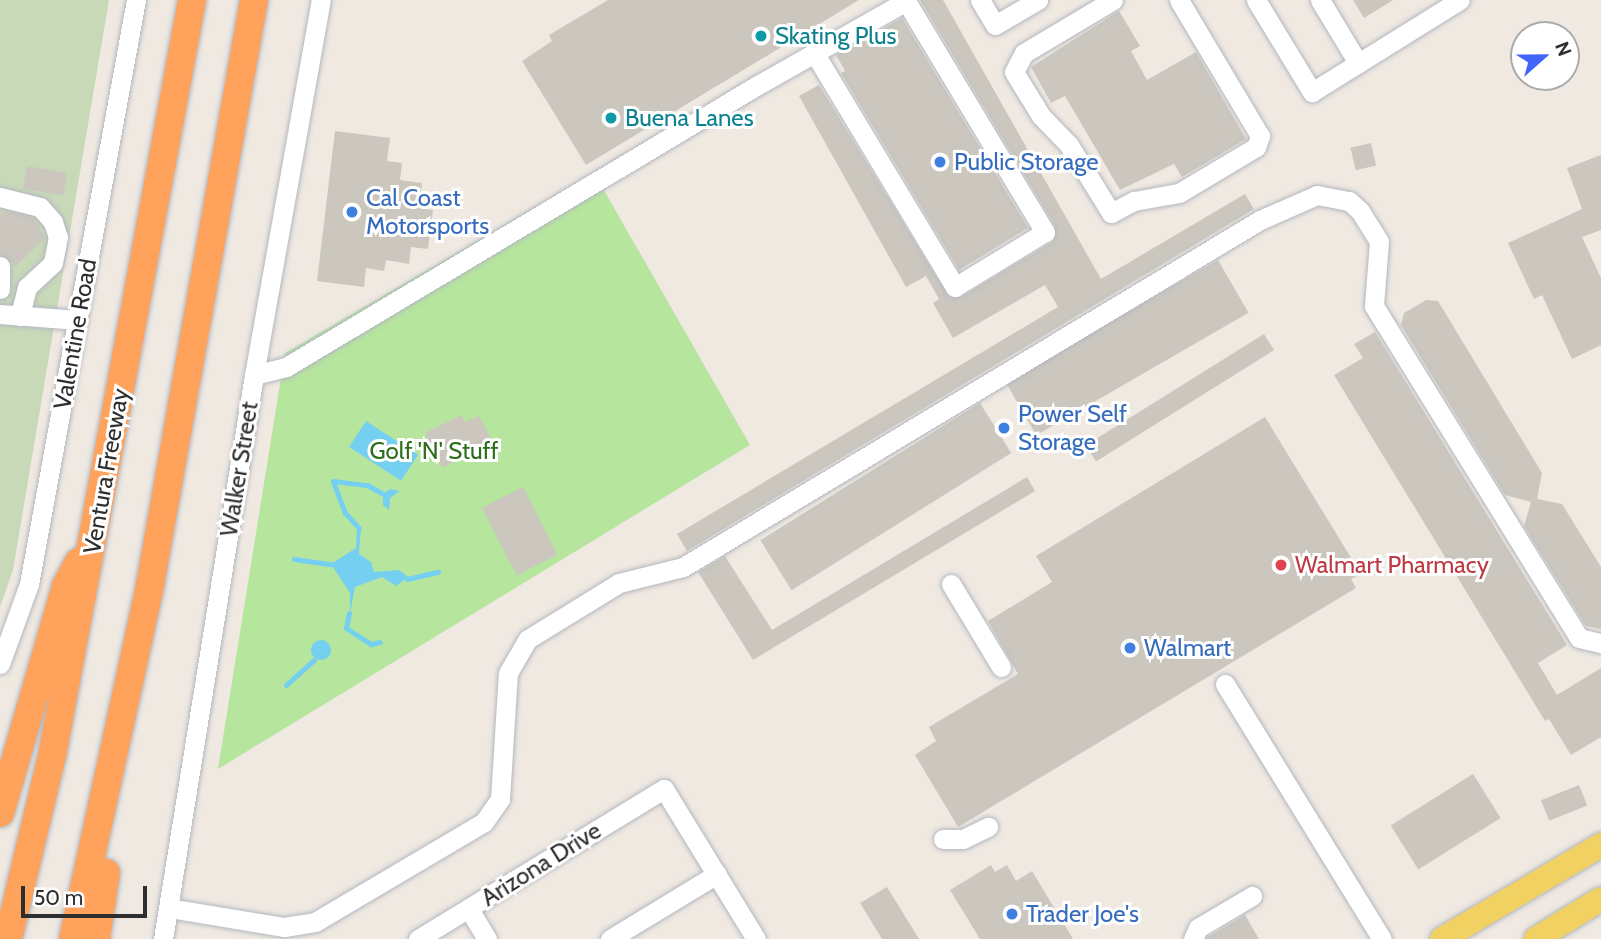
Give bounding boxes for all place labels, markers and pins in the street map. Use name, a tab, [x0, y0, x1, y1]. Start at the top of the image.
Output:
place label: Skating Plus	[775, 22, 897, 50]
marker: Skating Plus	[753, 28, 769, 44]
place label: Buena Lanes	[625, 104, 754, 132]
marker: Buena Lanes	[603, 110, 619, 126]
place label: Public Storage	[954, 148, 1099, 176]
marker: Public Storage	[932, 154, 948, 170]
place label: Cal Coast Motorsports	[366, 184, 489, 240]
marker: Cal Coast Motorsports	[344, 204, 360, 220]
place label: Power Self Storage	[1018, 400, 1127, 456]
marker: Power Self Storage	[996, 420, 1012, 436]
place label: Walmart Pharmacy	[1295, 551, 1489, 579]
marker: Walmart Pharmacy	[1273, 557, 1289, 573]
place label: Walmart	[1144, 634, 1231, 662]
marker: Walmart	[1122, 640, 1138, 656]
place label: Trader Joe's	[1026, 900, 1139, 928]
marker: Trader Joe's	[1004, 906, 1020, 922]

